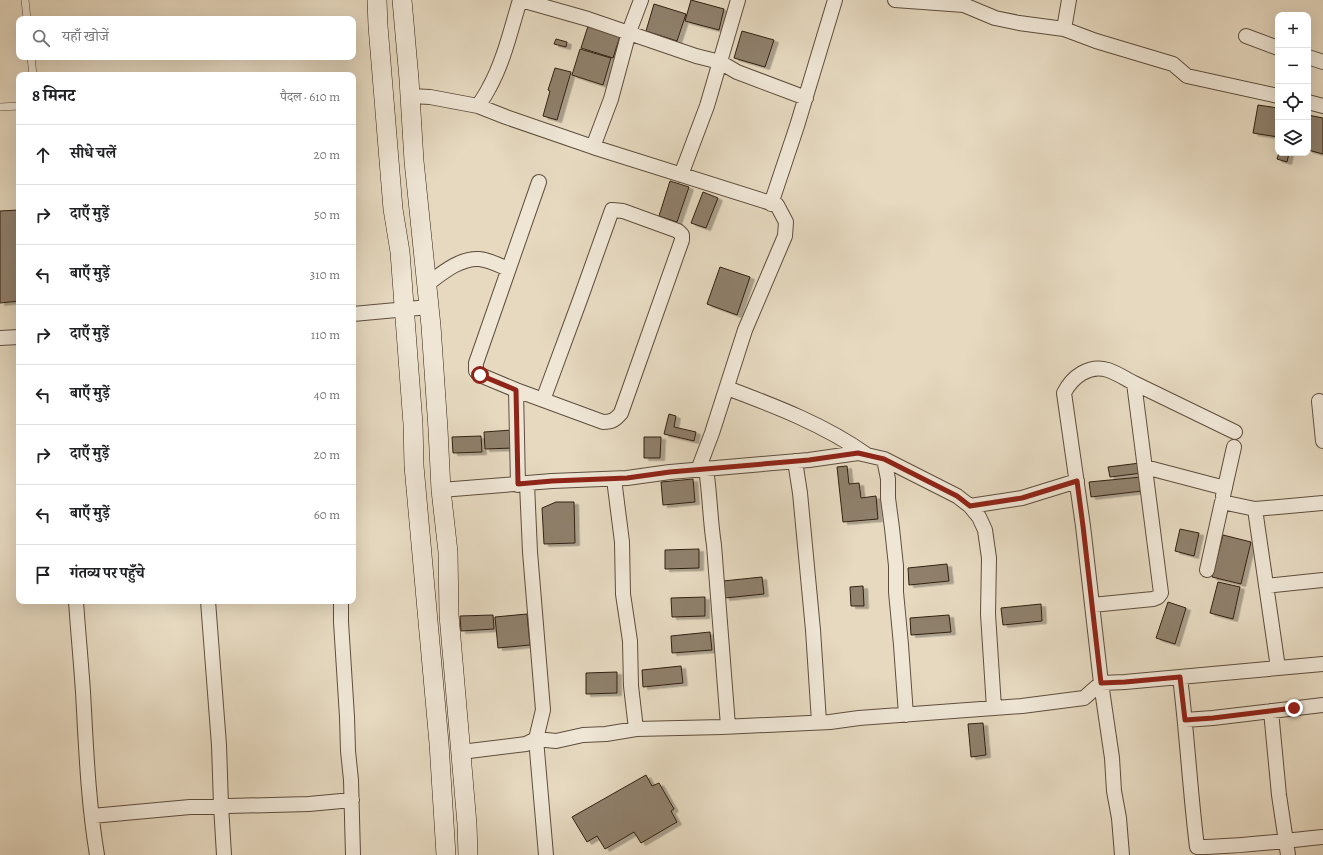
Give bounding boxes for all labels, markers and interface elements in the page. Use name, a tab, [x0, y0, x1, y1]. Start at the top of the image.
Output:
map controls	[1275, 12, 1311, 156]
button: +	[1275, 12, 1311, 48]
search box	[16, 16, 356, 60]
text: यहाँ खोजें	[62, 26, 109, 46]
icon: search	[30, 27, 52, 49]
button: −	[1275, 48, 1311, 84]
text: 8 मिनट	[32, 84, 75, 107]
button: locate	[1275, 84, 1311, 120]
text: पैदल · 610 m	[280, 88, 340, 105]
button: layers	[1275, 120, 1311, 156]
text: सीधे चलें	[70, 143, 116, 163]
icon: ahead	[32, 144, 54, 166]
text: 20 m	[314, 146, 340, 163]
text: दाएँ मुड़ें	[70, 203, 109, 223]
icon: right	[32, 204, 54, 226]
text: 50 m	[314, 206, 340, 223]
text: बाएँ मुड़ें	[70, 263, 110, 283]
icon: left	[32, 264, 54, 286]
text: 310 m	[310, 266, 340, 283]
text: दाएँ मुड़ें	[70, 323, 109, 343]
icon: right	[32, 324, 54, 346]
text: 110 m	[311, 326, 340, 343]
route start	[471, 366, 489, 384]
text: बाएँ मुड़ें	[70, 383, 110, 403]
icon: left	[32, 384, 54, 406]
text: 40 m	[314, 386, 340, 403]
text: दाएँ मुड़ें	[70, 443, 109, 463]
icon: right	[32, 444, 54, 466]
text: 20 m	[314, 446, 340, 463]
text: बाएँ मुड़ें	[70, 503, 110, 523]
icon: left	[32, 504, 54, 526]
text: 60 m	[314, 506, 340, 523]
text: गंतव्य पर पहुँचे	[70, 563, 145, 583]
icon: arrive	[32, 564, 54, 586]
route end	[1285, 699, 1303, 717]

